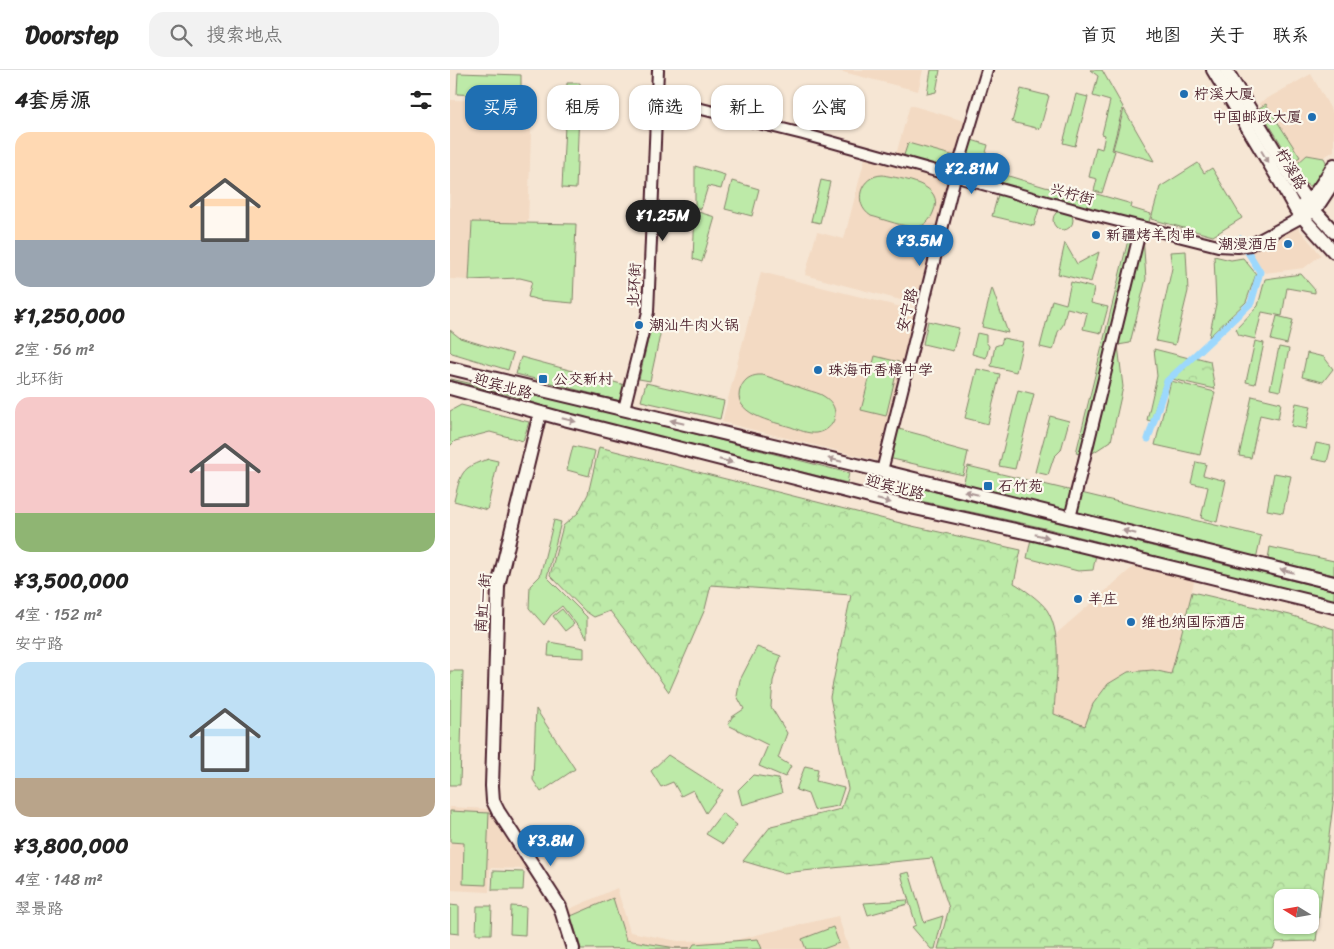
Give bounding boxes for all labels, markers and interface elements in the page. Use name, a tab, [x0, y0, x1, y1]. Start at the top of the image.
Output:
search box	[149, 12, 499, 57]
text: Doorstep	[25, 14, 119, 56]
text: 搜索地点	[207, 18, 283, 51]
text: 首页	[1081, 19, 1117, 51]
text: 地图	[1145, 19, 1181, 51]
text: 关于	[1209, 19, 1245, 51]
text: 联系	[1273, 19, 1309, 51]
icon: search	[167, 21, 195, 49]
text: 4套房源	[15, 81, 91, 119]
place label: 柠溪大厦	[1194, 81, 1254, 107]
chip: 买房	[465, 85, 537, 130]
chip: 租房	[547, 85, 619, 130]
chip: 筛选	[629, 85, 701, 130]
chip: 新上	[711, 85, 783, 130]
chip: 公寓	[793, 85, 865, 130]
icon: filters	[407, 86, 435, 114]
marker: 柠溪大厦	[1178, 88, 1190, 100]
place label: 中国邮政大厦	[1212, 104, 1302, 130]
marker: 中国邮政大厦	[1306, 111, 1318, 123]
street label: 柠溪路	[1268, 143, 1314, 195]
one-way arrow	[1261, 150, 1270, 163]
pin: ¥2.81M	[931, 152, 1013, 195]
text: ¥2.81M	[946, 154, 998, 183]
icon: home	[180, 165, 270, 255]
street label: 兴柠街	[1047, 176, 1097, 212]
pin: ¥1.25M	[622, 200, 704, 242]
text: ¥1.25M	[637, 201, 689, 230]
place label: 新疆烤羊肉串	[1106, 222, 1196, 248]
pin: ¥3.5M	[885, 224, 955, 267]
text: ¥3.5M	[897, 226, 943, 255]
marker: 新疆烤羊肉串	[1090, 229, 1102, 241]
place label: 潮漫酒店	[1218, 231, 1278, 257]
marker: 潮漫酒店	[1282, 238, 1294, 250]
street label: 北环街	[620, 262, 648, 308]
street label: 安宁路	[889, 285, 925, 335]
text: ¥1,250,000	[15, 297, 125, 335]
place label: 潮汕牛肉火锅	[649, 312, 739, 338]
marker: 潮汕牛肉火锅	[633, 319, 645, 331]
text: 2室 · 56 m²	[15, 335, 94, 364]
place label: 珠海市香樟中学	[828, 357, 933, 383]
text: 北环街	[15, 364, 63, 393]
marker: 珠海市香樟中学	[812, 364, 824, 376]
street label: 迎宾北路	[471, 366, 535, 406]
place label: 公交新村	[553, 366, 613, 392]
marker: 公交新村	[537, 373, 549, 385]
one-way arrow	[561, 416, 576, 424]
one-way arrow	[669, 417, 685, 425]
icon: home	[180, 430, 270, 520]
one-way arrow	[827, 456, 842, 464]
one-way arrow	[719, 457, 734, 465]
street label: 迎宾北路	[863, 467, 927, 507]
place label: 石竹苑	[998, 473, 1043, 499]
marker: 石竹苑	[982, 480, 994, 492]
one-way arrow	[964, 489, 979, 497]
one-way arrow	[876, 497, 891, 505]
one-way arrow	[1121, 528, 1136, 536]
one-way arrow	[1035, 532, 1050, 540]
text: ¥3,500,000	[15, 562, 129, 600]
one-way arrow	[1279, 567, 1294, 575]
street label: 南虹一街	[467, 572, 499, 634]
place label: 羊庄	[1088, 586, 1118, 612]
marker: 羊庄	[1072, 593, 1084, 605]
text: 4室 · 152 m²	[15, 600, 102, 629]
place label: 维也纳国际酒店	[1141, 609, 1246, 635]
marker: 维也纳国际酒店	[1125, 616, 1137, 628]
text: 安宁路	[15, 629, 63, 658]
icon: home	[180, 695, 270, 785]
pin: ¥3.8M	[516, 824, 586, 867]
text: ¥3.8M	[528, 826, 574, 855]
text: ¥3,800,000	[15, 827, 129, 865]
text: 4室 · 148 m²	[15, 865, 103, 894]
north arrow	[1274, 889, 1319, 934]
map controls	[1274, 889, 1319, 934]
text: 翠景路	[15, 894, 63, 923]

